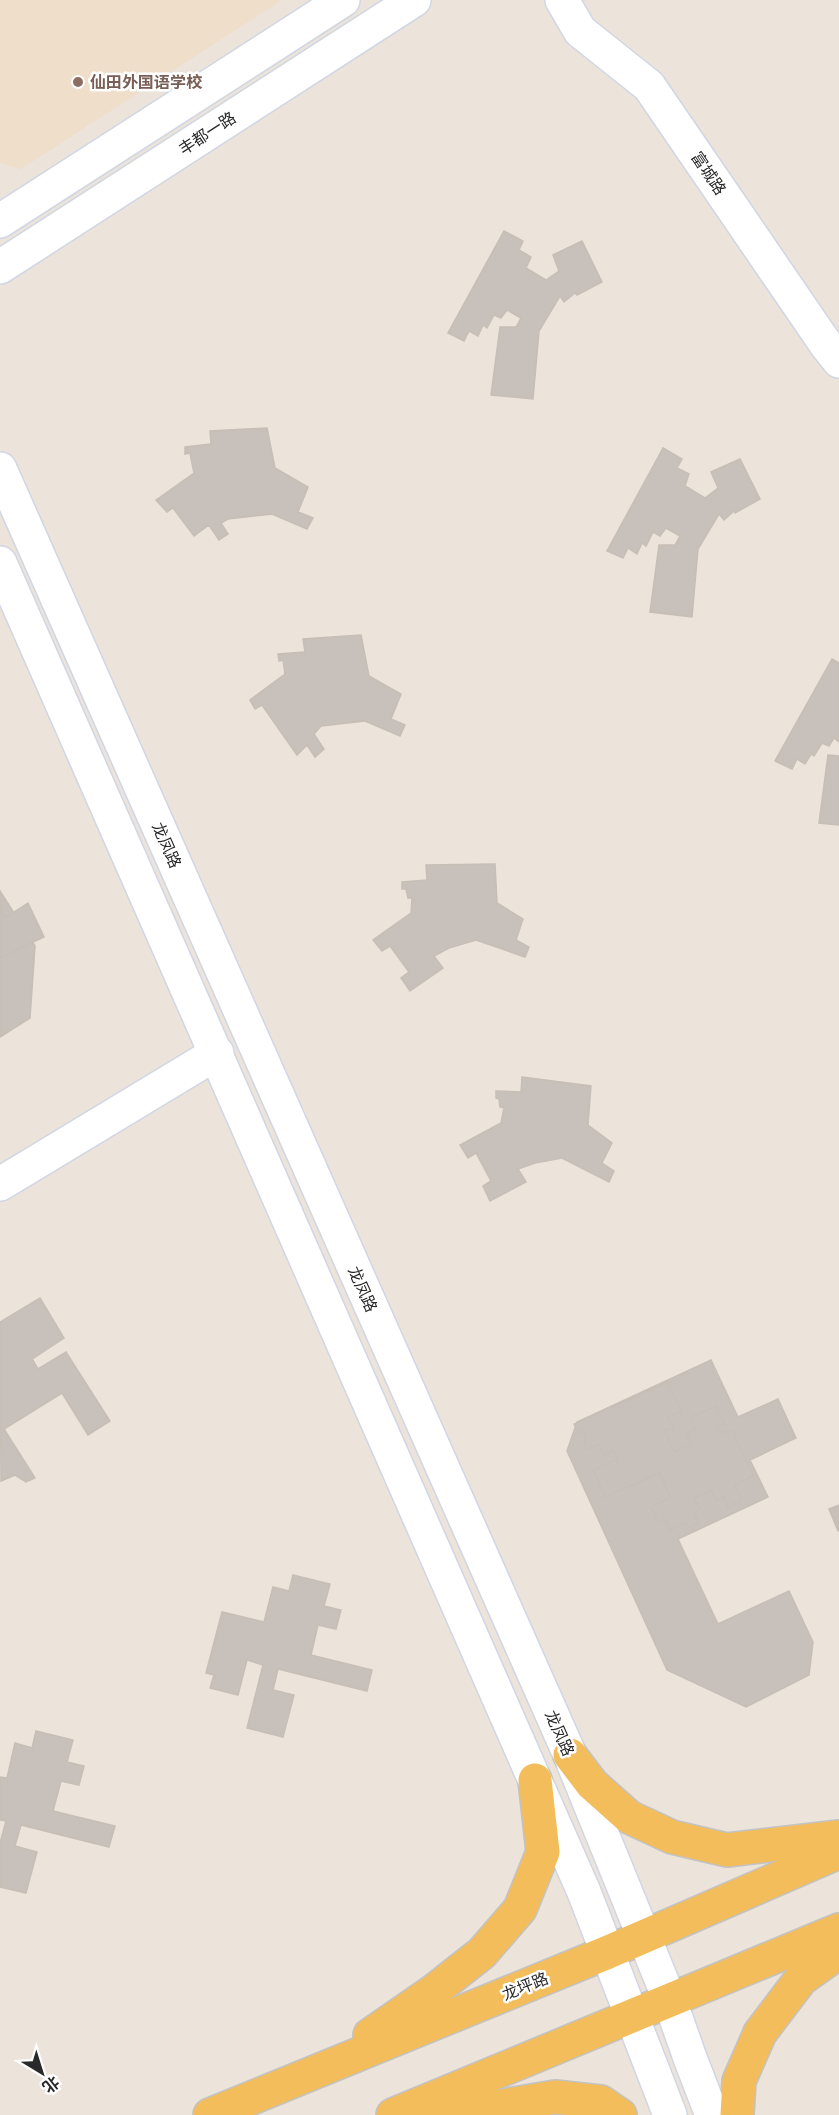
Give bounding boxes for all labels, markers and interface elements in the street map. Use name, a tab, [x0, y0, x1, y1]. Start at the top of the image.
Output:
place label: 仙田外国语学校	[90, 73, 203, 92]
marker: 仙田外国语学校	[71, 75, 85, 89]
street label: 丰都一路	[175, 108, 239, 159]
street label: 富城路	[687, 148, 730, 198]
street label: 龙凤路	[148, 819, 185, 871]
street label: 龙凤路	[344, 1263, 381, 1315]
street label: 龙凤路	[541, 1707, 578, 1759]
street label: 龙坪路	[499, 1969, 551, 2004]
north arrow	[12, 2043, 72, 2103]
text: 北	[39, 2072, 63, 2097]

